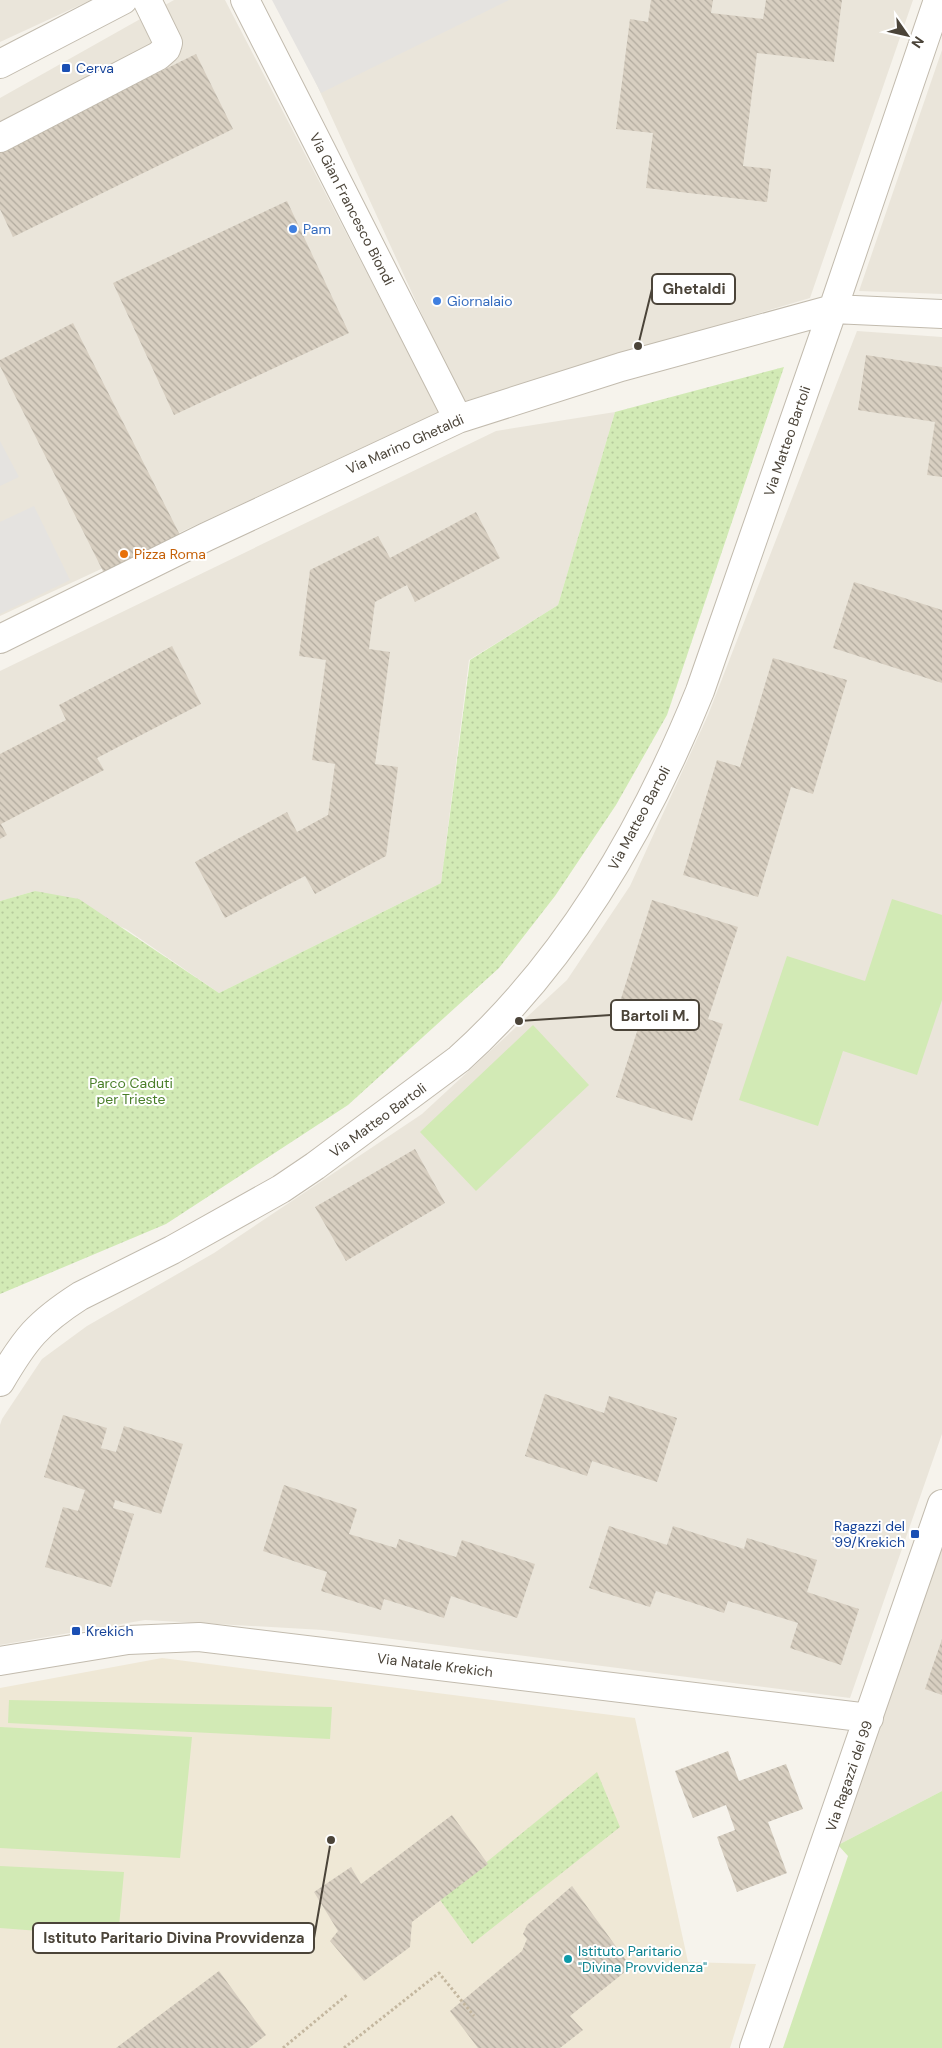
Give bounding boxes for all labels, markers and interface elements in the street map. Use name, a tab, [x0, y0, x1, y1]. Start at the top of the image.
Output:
north arrow	[882, 10, 932, 60]
text: N	[907, 33, 928, 52]
place label: Cerva	[76, 59, 114, 77]
marker: Cerva	[60, 62, 72, 74]
street label: Via Gian Francesco Biondi	[306, 130, 398, 288]
place label: Pam	[303, 220, 331, 238]
marker: Pam	[287, 223, 299, 235]
callout: Ghetaldi	[652, 274, 735, 304]
text: Ghetaldi	[662, 279, 726, 299]
place label: Giornalaio	[447, 292, 513, 310]
marker: Giornalaio	[431, 295, 443, 307]
street label: Via Matteo Bartoli	[760, 384, 814, 498]
street label: Via Marino Ghetaldi	[343, 410, 467, 478]
place label: Pizza Roma	[134, 545, 206, 563]
marker: Pizza Roma	[118, 548, 130, 560]
street label: Via Matteo Bartoli	[604, 763, 674, 873]
callout: Bartoli M.	[611, 1000, 699, 1030]
text: Bartoli M.	[621, 1006, 690, 1026]
park label: Parco Caduti per Trieste	[89, 1074, 173, 1108]
street label: Via Matteo Bartoli	[326, 1079, 430, 1161]
place label: Ragazzi del '99/Krekich	[832, 1517, 905, 1551]
marker: Ragazzi del '99/Krekich	[909, 1528, 921, 1540]
place label: Krekich	[86, 1622, 134, 1640]
marker: Krekich	[70, 1625, 82, 1637]
street label: Via Natale Krekich	[376, 1649, 494, 1681]
street label: Via Ragazzi del 99	[822, 1718, 877, 1834]
callout: Istituto Paritario Divina Provvidenza	[33, 1923, 314, 1953]
text: Istituto Paritario Divina Provvidenza	[43, 1928, 305, 1948]
place label: Istituto Paritario "Divina Provvidenza"	[578, 1942, 707, 1976]
marker: Istituto Paritario "Divina Provvidenza"	[562, 1953, 574, 1965]

